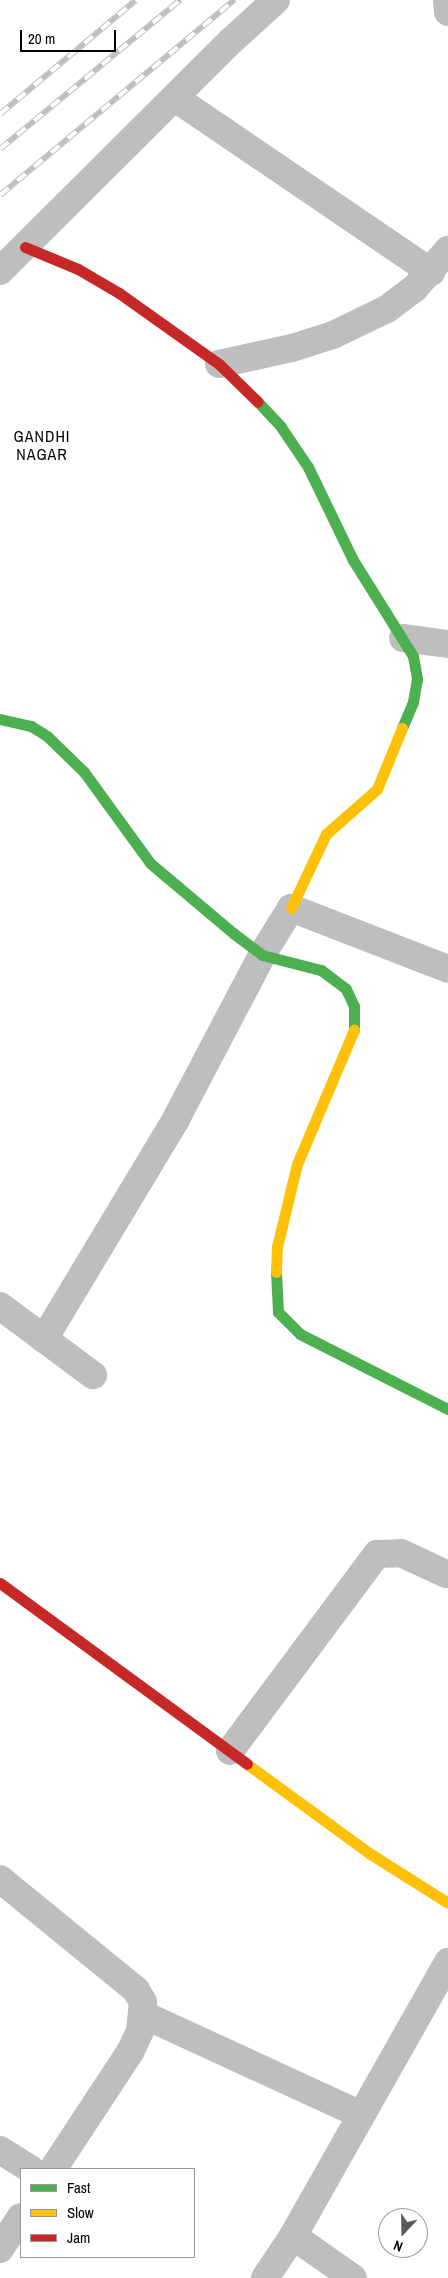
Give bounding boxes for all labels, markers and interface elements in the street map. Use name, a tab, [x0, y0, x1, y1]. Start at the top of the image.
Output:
scale bar	[22, 20, 119, 52]
text: 20 m	[28, 28, 55, 49]
district label: GANDHI NAGAR	[13, 426, 71, 464]
legend	[20, 2168, 195, 2258]
text: Fast	[67, 2177, 90, 2198]
text: Slow	[67, 2202, 94, 2223]
north arrow	[378, 2208, 428, 2258]
text: Jam	[67, 2227, 90, 2248]
text: N	[391, 2236, 405, 2256]

